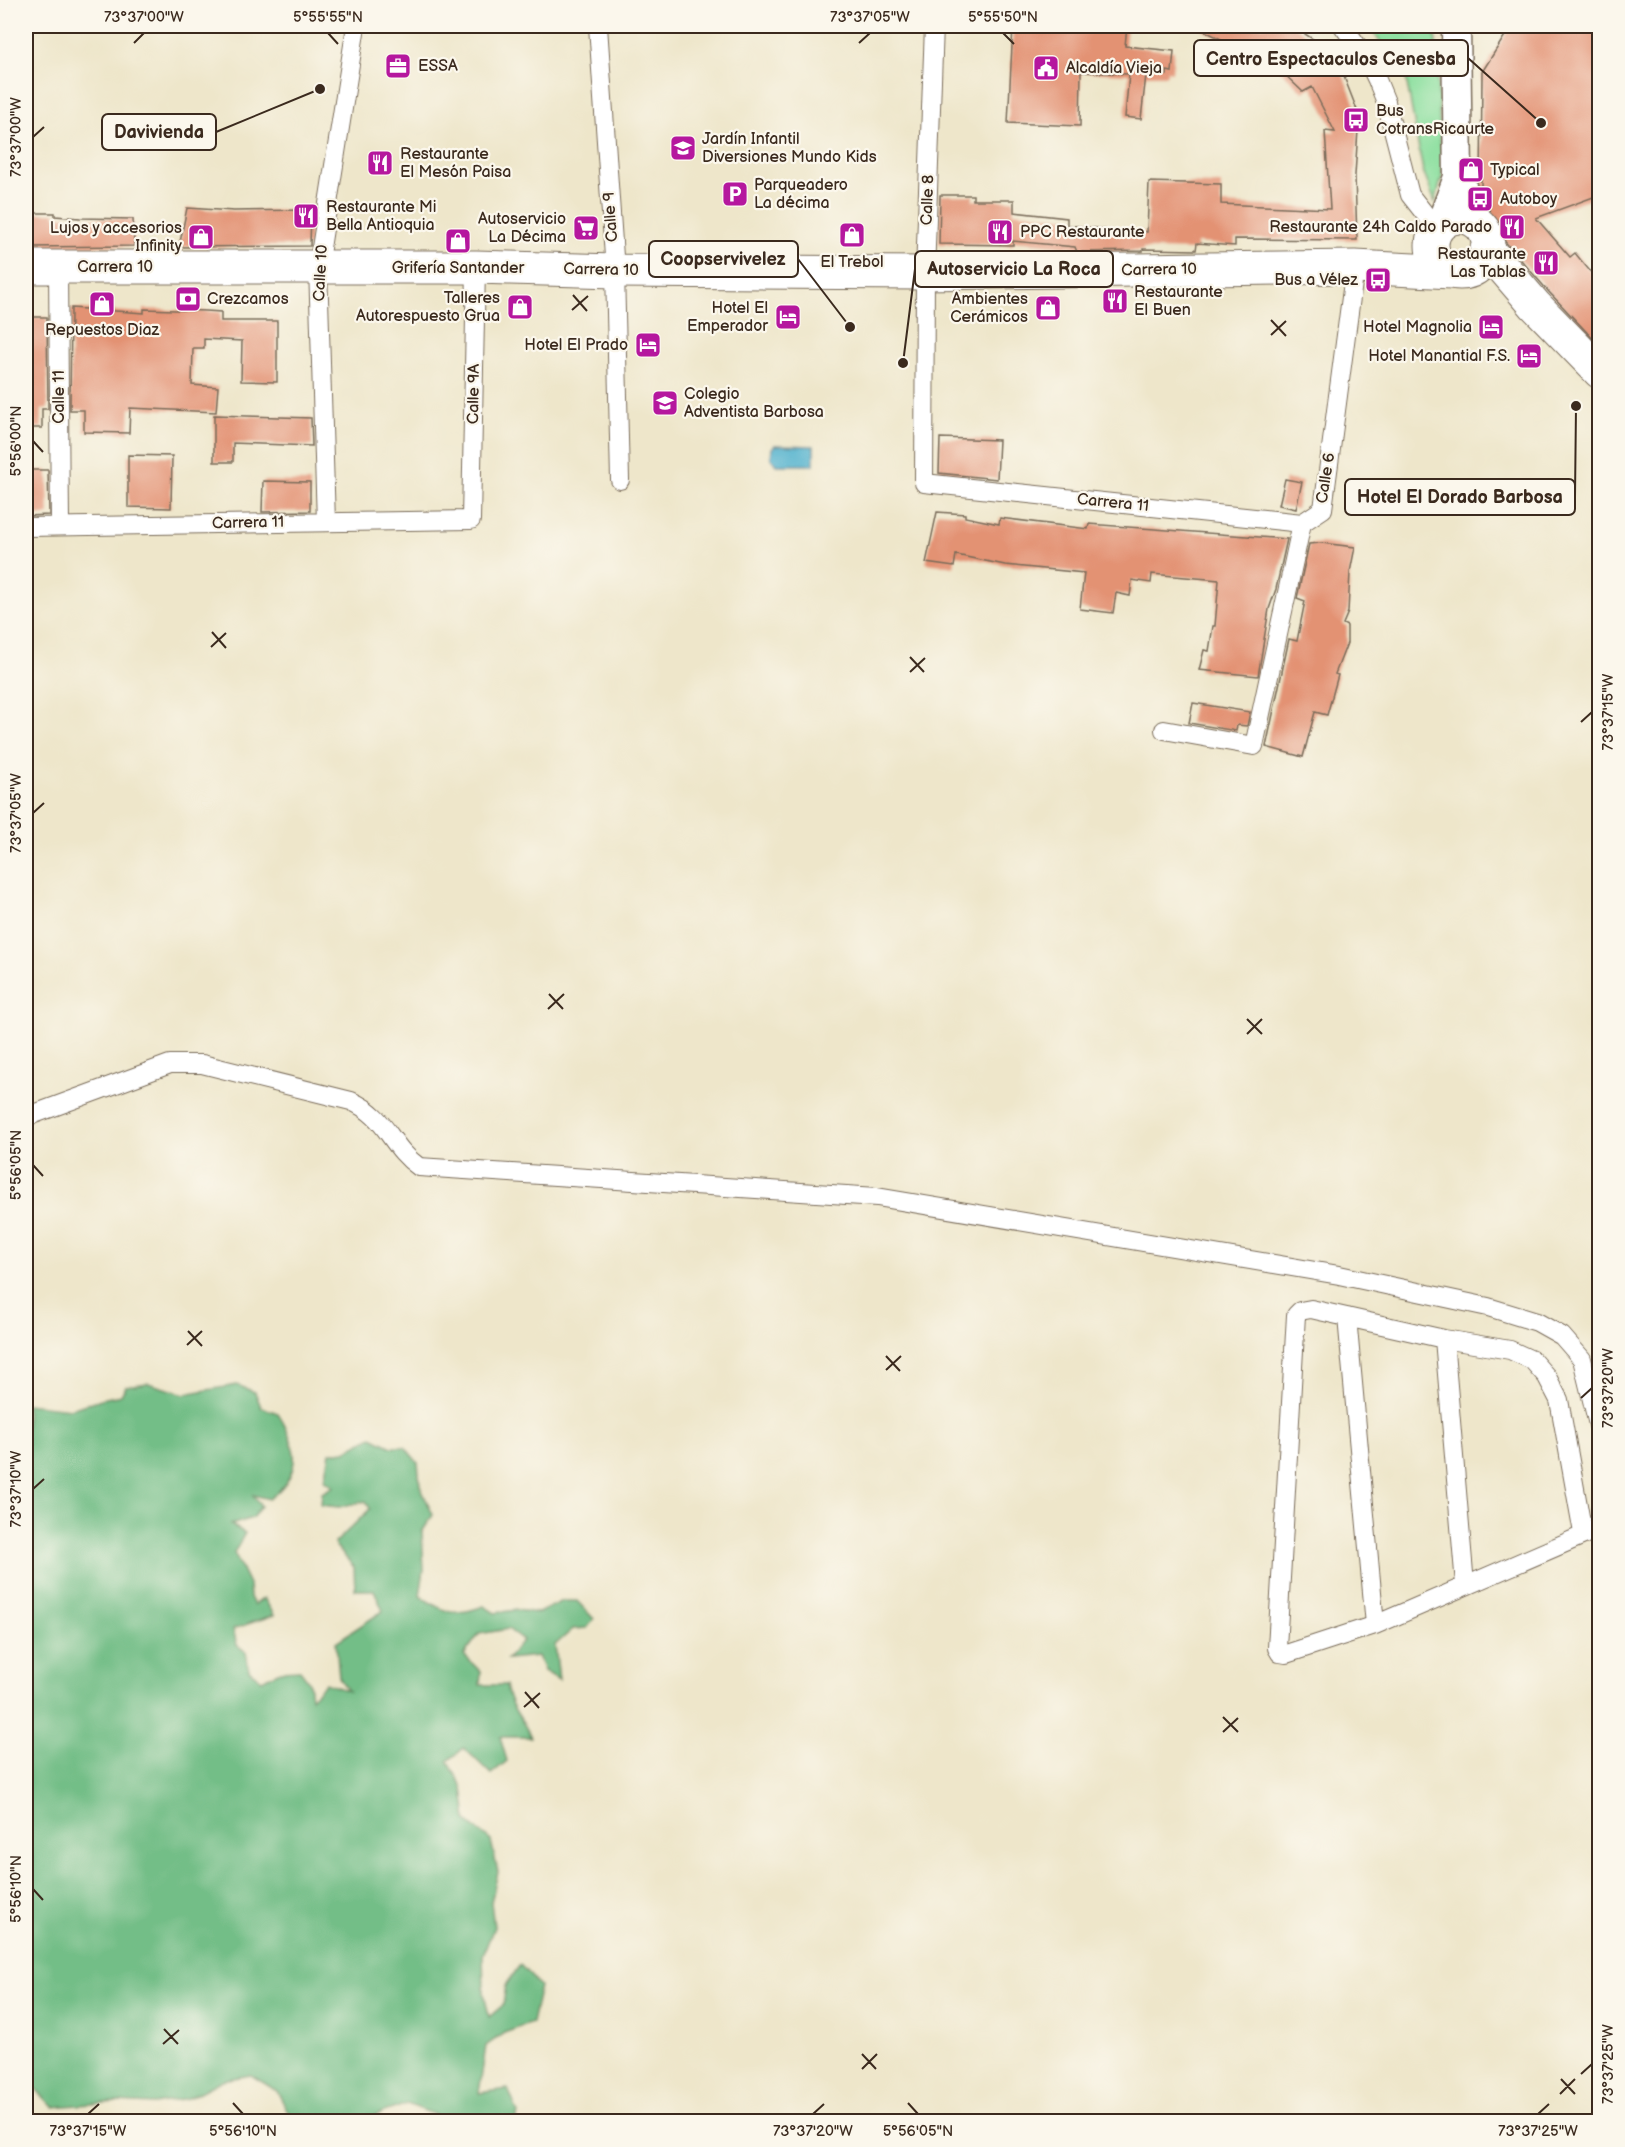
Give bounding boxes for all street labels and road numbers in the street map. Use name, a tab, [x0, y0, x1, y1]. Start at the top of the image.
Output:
street label: Calle 8	[918, 174, 938, 226]
street label: Calle 9	[600, 191, 622, 243]
street label: Calle 10	[310, 244, 332, 302]
street label: Carrera 10	[77, 258, 153, 277]
street label: Carrera 10	[563, 260, 639, 280]
street label: Carrera 10	[1121, 260, 1197, 280]
street label: Calle 9A	[464, 363, 484, 424]
street label: Calle 11	[50, 370, 69, 424]
street label: Calle 6	[1313, 451, 1339, 505]
street label: Carrera 11	[1076, 490, 1150, 516]
street label: Carrera 11	[212, 513, 284, 533]

